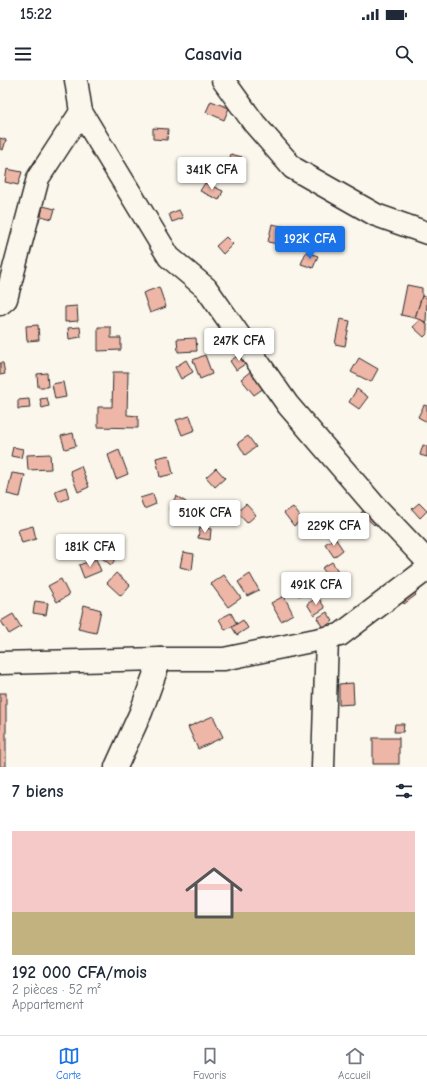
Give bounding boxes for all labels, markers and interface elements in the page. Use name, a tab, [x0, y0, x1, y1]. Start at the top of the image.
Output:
text: 15:22	[20, 5, 52, 23]
icon: menu	[12, 43, 34, 65]
icon: search	[393, 43, 415, 65]
text: Casavia	[185, 44, 242, 65]
pin: 341K CFA	[171, 157, 253, 191]
text: 341K CFA	[186, 162, 238, 177]
pin: 192K CFA	[269, 226, 351, 260]
text: 192K CFA	[284, 231, 336, 246]
pin: 247K CFA	[198, 328, 280, 362]
text: 247K CFA	[213, 333, 265, 348]
pin: 510K CFA	[164, 500, 246, 534]
text: 510K CFA	[178, 505, 232, 520]
pin: 229K CFA	[293, 513, 375, 547]
text: 229K CFA	[307, 518, 361, 533]
pin: 181K CFA	[49, 534, 131, 568]
text: 181K CFA	[65, 539, 115, 554]
pin: 491K CFA	[275, 572, 357, 606]
text: 491K CFA	[290, 577, 342, 592]
icon: filters	[393, 780, 415, 802]
text: 7 biens	[12, 782, 64, 801]
icon: home	[178, 857, 250, 929]
text: 192 000 CFA/mois	[12, 963, 147, 982]
text: 2 pièces · 52 m²	[12, 982, 101, 997]
text: Appartement	[12, 997, 83, 1012]
tab: Carte	[56, 1045, 81, 1082]
tab: Favoris	[193, 1045, 226, 1082]
tab: Accueil	[338, 1045, 371, 1082]

